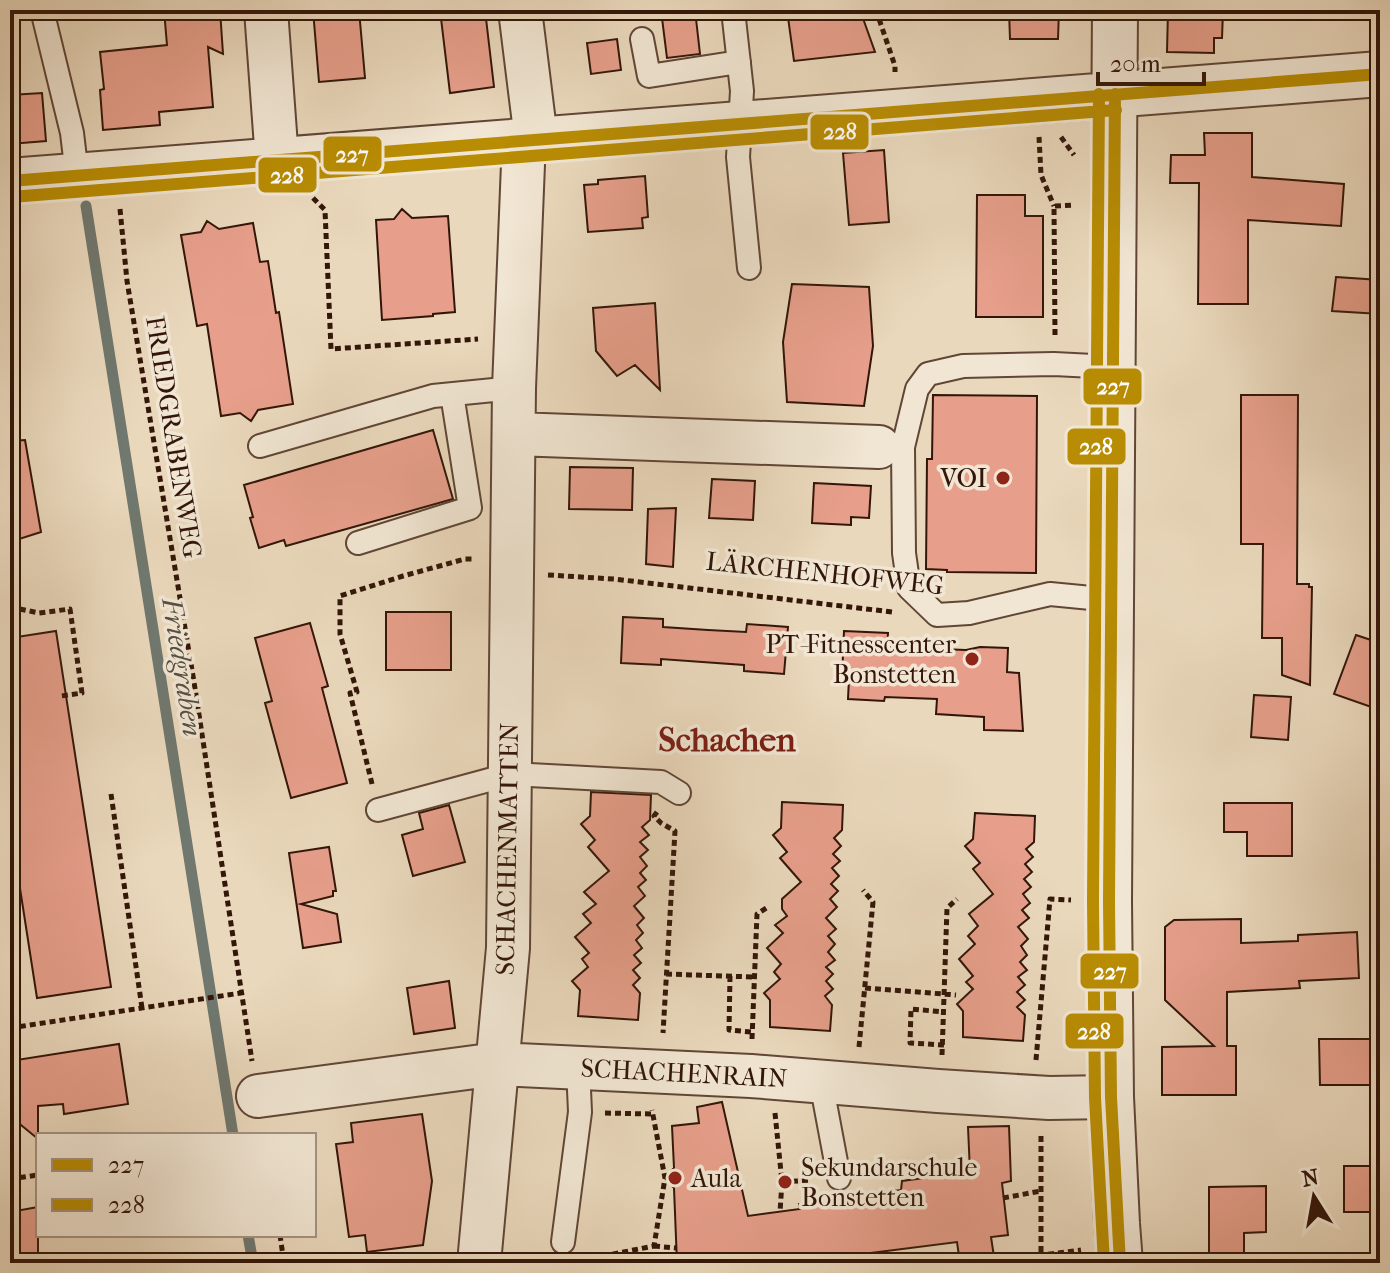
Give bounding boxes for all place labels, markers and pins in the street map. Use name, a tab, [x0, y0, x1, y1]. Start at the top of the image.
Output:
place label: VOI	[939, 463, 987, 494]
marker: VOI	[994, 469, 1012, 487]
place label: PT-Fitnesscenter Bonstetten	[765, 629, 956, 690]
marker: PT-Fitnesscenter Bonstetten	[963, 650, 981, 668]
place label: Sekundarschule Bonstetten	[801, 1152, 977, 1213]
place label: Aula	[690, 1163, 743, 1194]
marker: Aula	[666, 1169, 684, 1187]
marker: Sekundarschule Bonstetten	[776, 1173, 794, 1191]

